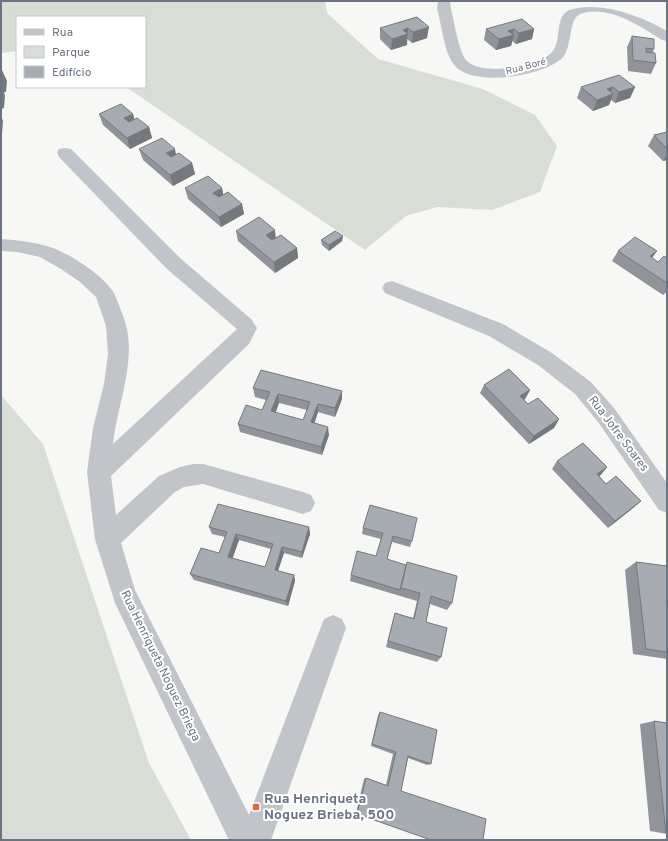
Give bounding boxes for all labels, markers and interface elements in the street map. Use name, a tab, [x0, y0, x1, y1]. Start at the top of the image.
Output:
legend	[16, 16, 146, 88]
text: Rua	[52, 25, 73, 41]
text: Parque	[52, 45, 90, 61]
street label: Rua Boré	[505, 55, 547, 79]
text: Edifício	[52, 65, 92, 81]
street label: Rua Jofre Soares	[584, 393, 652, 475]
street label: Rua Henriqueta Noguez Briega	[116, 588, 204, 744]
place label: Rua Henriqueta Noguez Brieba, 500	[264, 791, 394, 824]
marker: Rua Henriqueta Noguez Brieba, 500	[251, 802, 261, 812]

